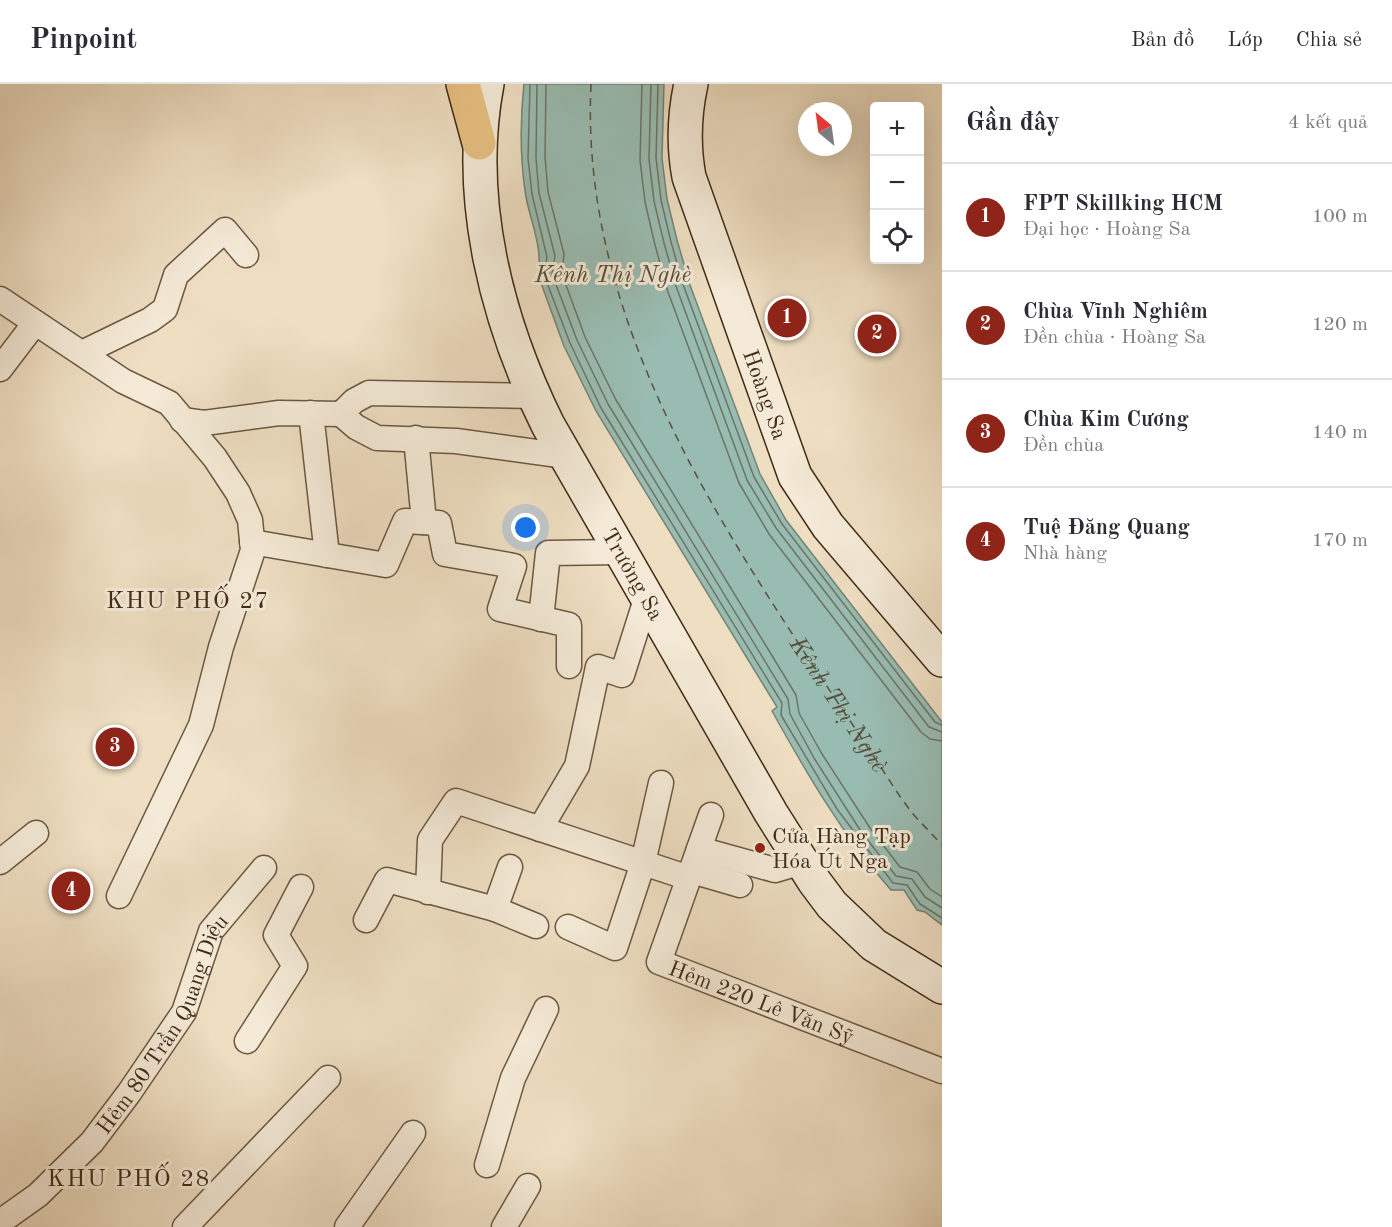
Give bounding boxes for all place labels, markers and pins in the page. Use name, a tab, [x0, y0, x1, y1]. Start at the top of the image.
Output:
pin: 1	[768, 296, 806, 340]
pin: 2	[858, 312, 896, 356]
pin: 3	[96, 724, 134, 770]
place label: Cửa Hàng Tạp Hóa Út Nga	[772, 826, 911, 873]
marker: Cửa Hàng Tạp Hóa Út Nga	[753, 841, 767, 855]
pin: 4	[52, 868, 90, 914]

